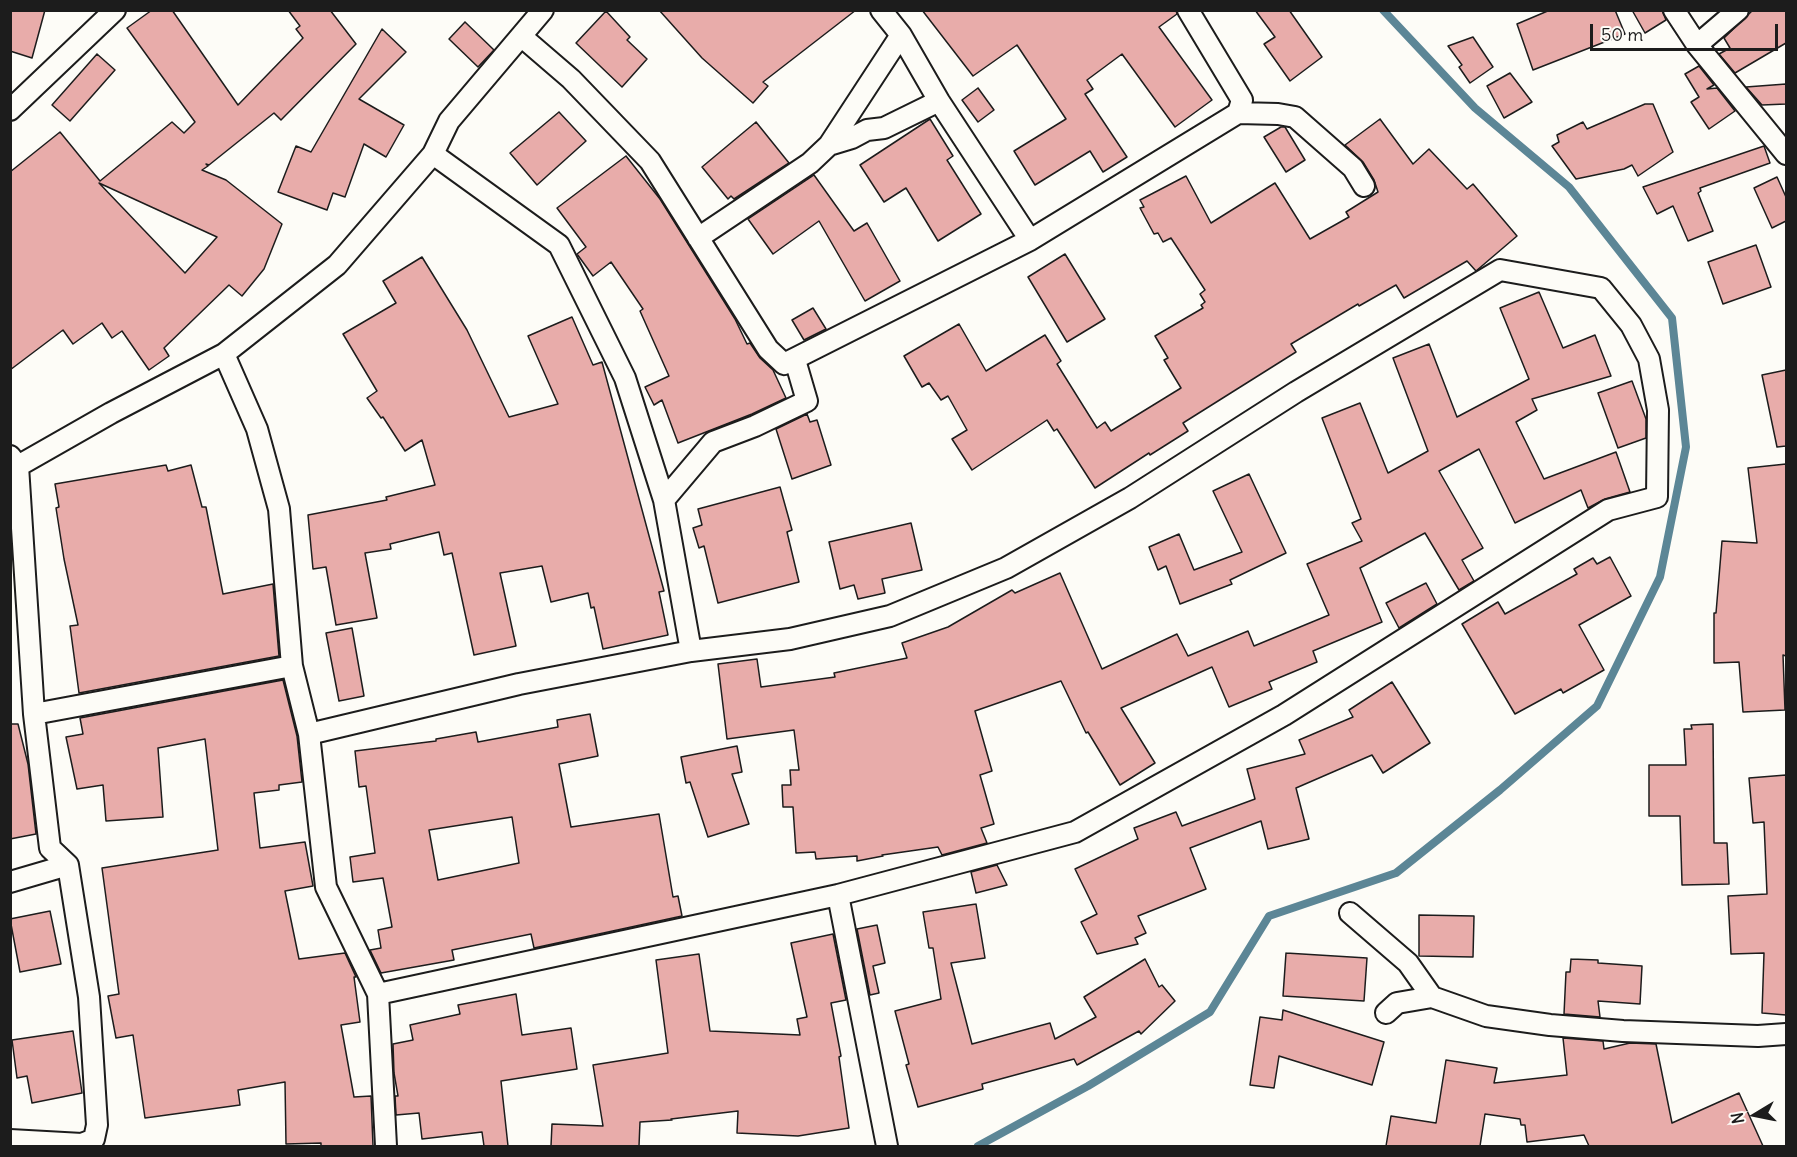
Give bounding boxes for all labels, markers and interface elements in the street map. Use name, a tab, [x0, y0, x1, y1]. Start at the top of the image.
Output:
scale bar	[1593, 12, 1780, 50]
text: 50 m	[1601, 23, 1643, 46]
north arrow	[1725, 1085, 1785, 1145]
text: N	[1726, 1111, 1748, 1125]

